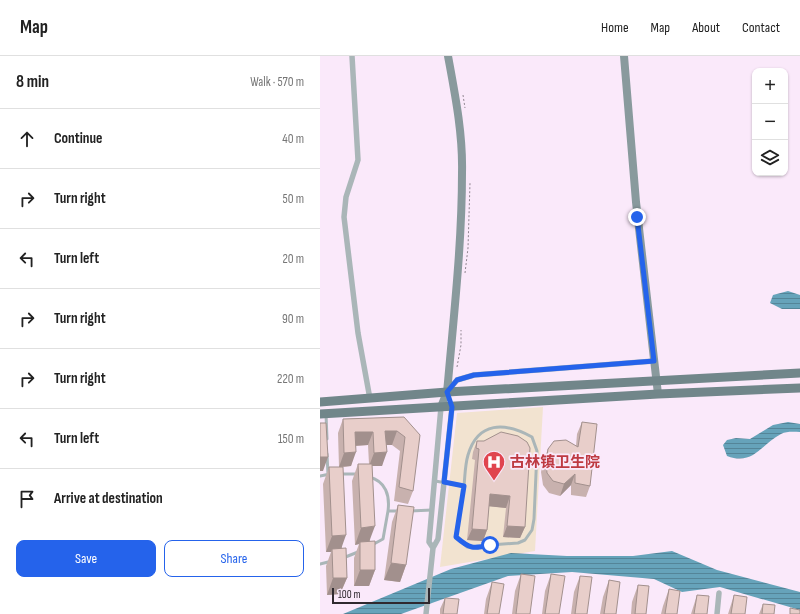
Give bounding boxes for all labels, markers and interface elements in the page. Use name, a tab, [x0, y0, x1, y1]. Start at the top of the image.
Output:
text: Map	[20, 16, 48, 39]
text: Home	[601, 19, 629, 36]
text: Map	[651, 19, 670, 36]
text: About	[692, 19, 720, 36]
text: Contact	[742, 19, 780, 36]
map controls	[752, 68, 788, 176]
button: +	[752, 68, 788, 104]
text: 8 min	[16, 72, 49, 92]
text: Walk · 570 m	[250, 74, 304, 90]
button: −	[752, 104, 788, 140]
icon: ahead	[16, 128, 38, 150]
text: Continue	[54, 129, 103, 148]
text: 40 m	[282, 131, 304, 147]
button: layers	[752, 140, 788, 176]
icon: right	[16, 188, 38, 210]
text: Turn right	[54, 189, 106, 208]
text: 50 m	[283, 191, 304, 207]
route end	[628, 208, 646, 226]
icon: left	[16, 248, 38, 270]
text: Turn left	[54, 249, 99, 268]
text: 20 m	[282, 251, 304, 267]
icon: right	[16, 308, 38, 330]
text: Turn right	[54, 309, 106, 328]
text: 90 m	[282, 311, 304, 327]
icon: right	[16, 368, 38, 390]
text: Turn right	[54, 369, 106, 388]
text: 220 m	[277, 371, 304, 387]
icon: left	[16, 428, 38, 450]
text: Turn left	[54, 429, 99, 448]
text: 150 m	[278, 431, 304, 447]
hospital icon: 古林镇卫生院	[481, 449, 507, 482]
place label: 古林镇卫生院	[510, 453, 600, 472]
icon: arrive	[16, 488, 38, 510]
text: Arrive at destination	[54, 489, 163, 508]
route start	[481, 536, 499, 554]
button: Save	[16, 540, 156, 577]
button: Share	[164, 540, 304, 577]
scale bar	[332, 586, 430, 605]
text: 100 m	[338, 588, 360, 601]

